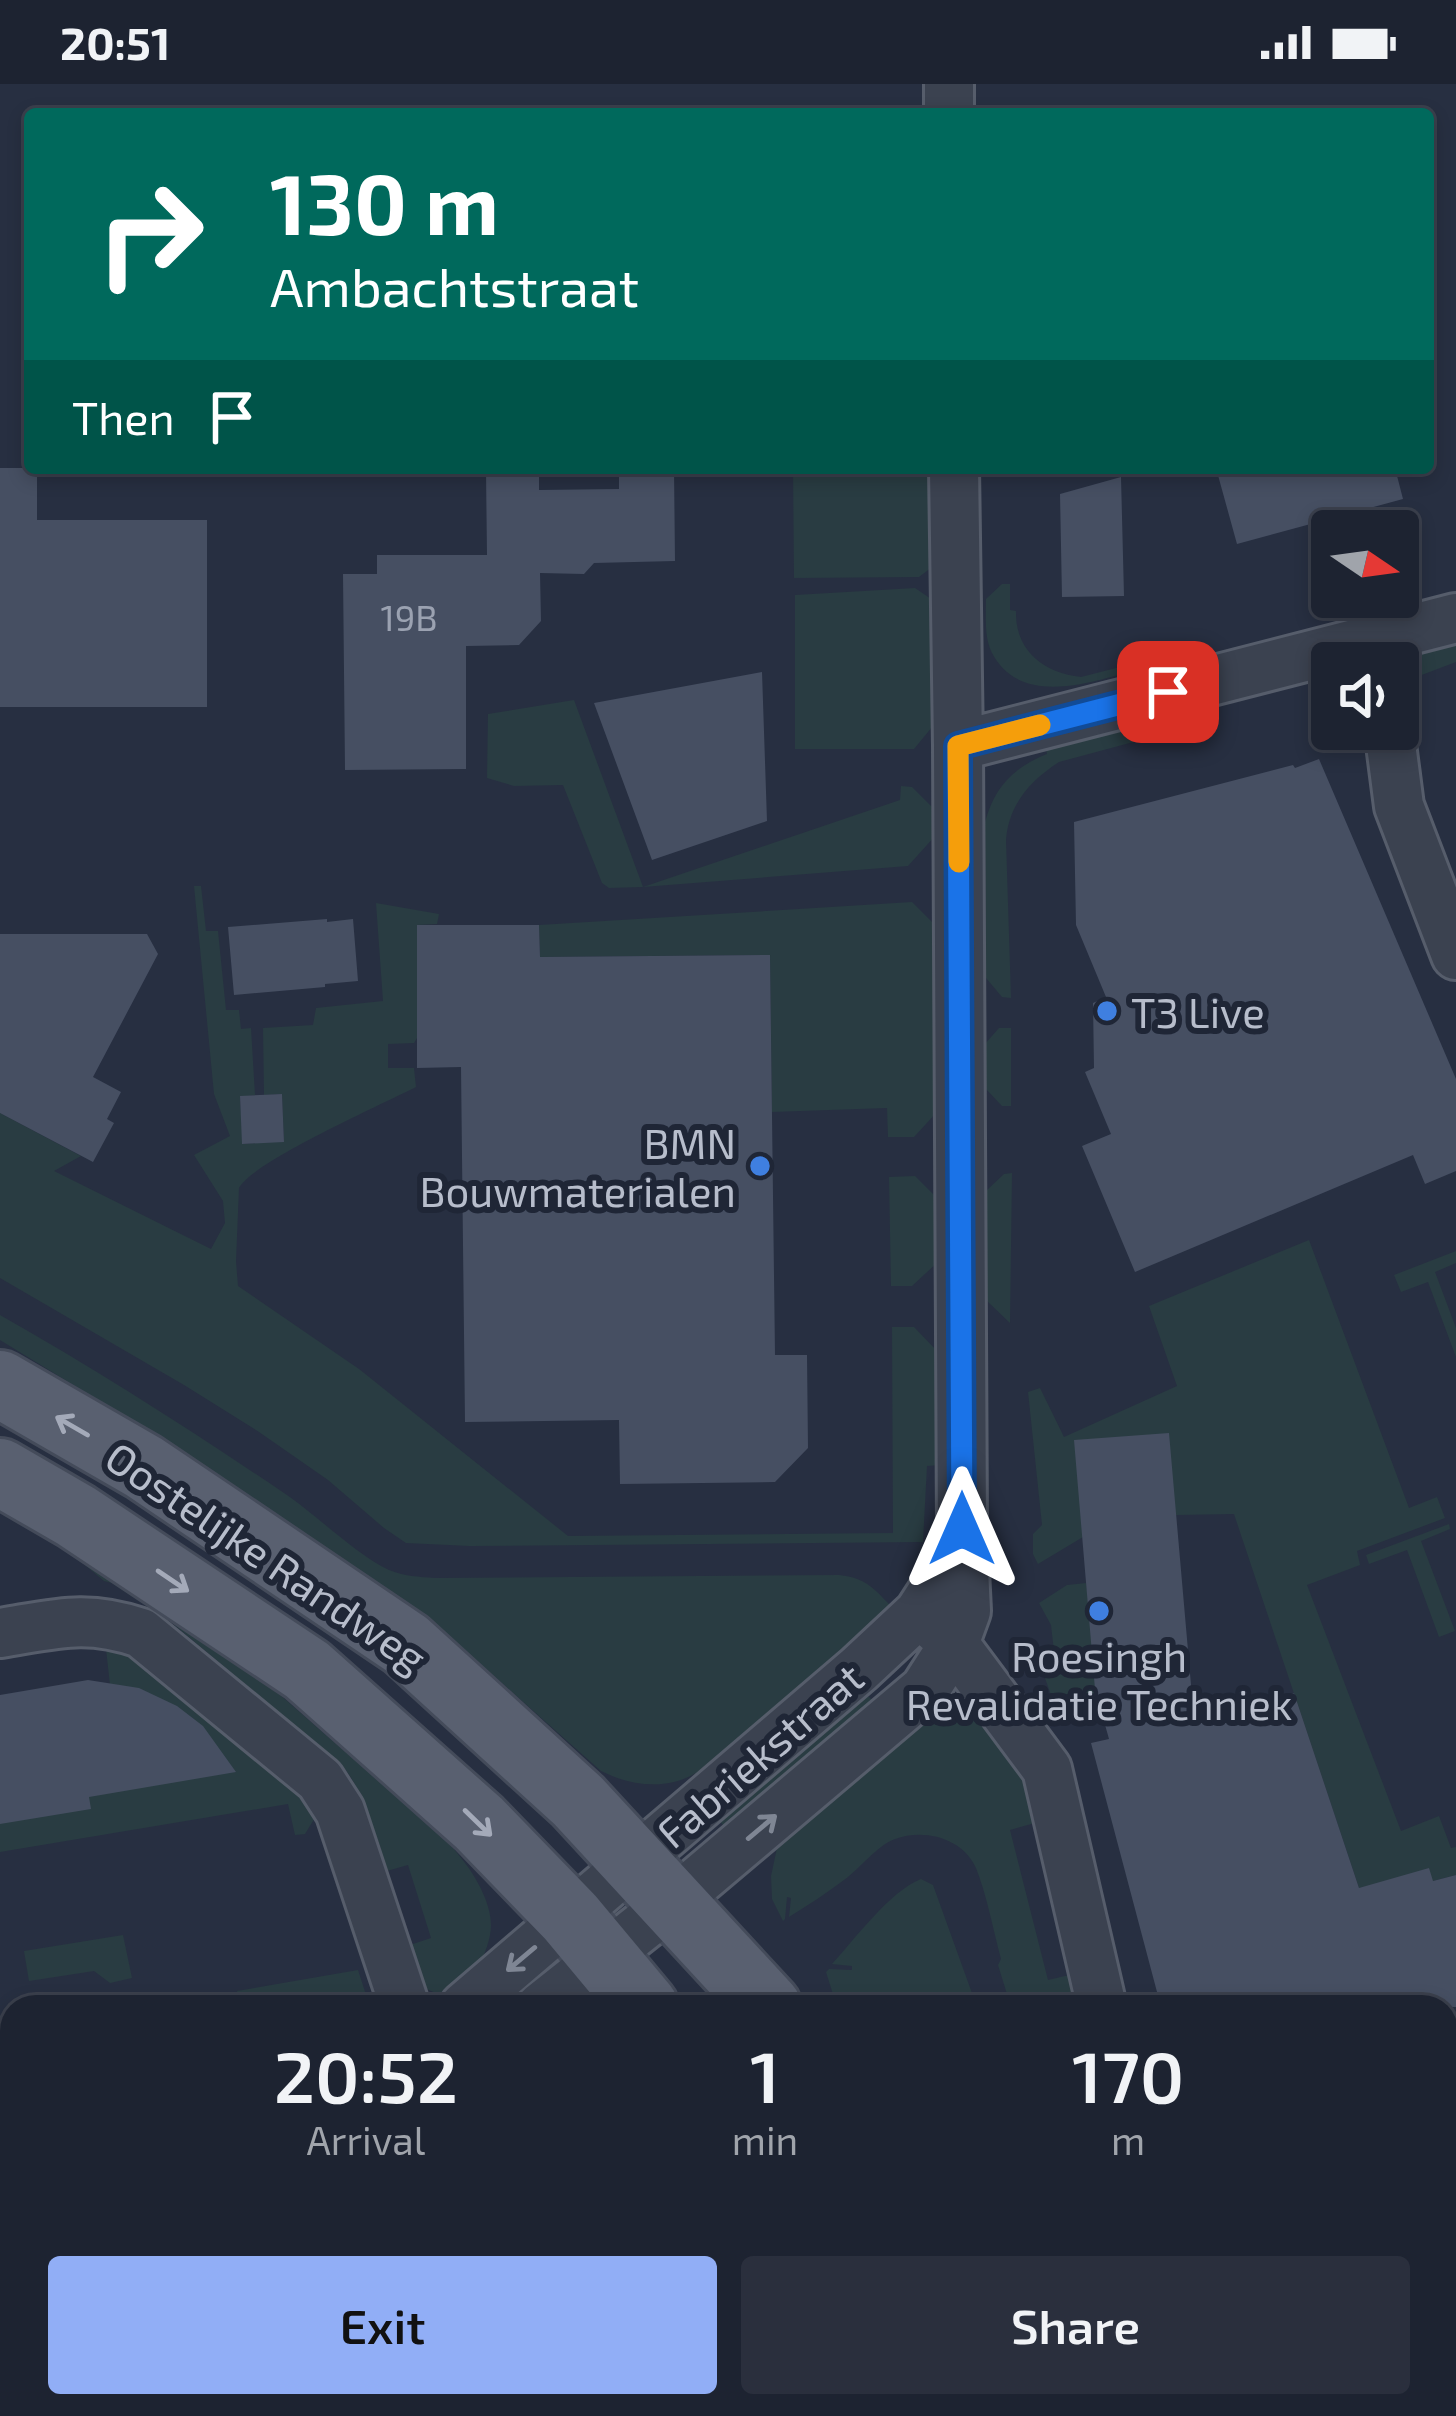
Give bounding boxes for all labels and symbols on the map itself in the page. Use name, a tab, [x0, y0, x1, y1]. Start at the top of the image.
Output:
north arrow	[1311, 510, 1419, 618]
house number: 19B	[380, 595, 438, 638]
pin	[1117, 641, 1219, 743]
place label: T3 Live	[1131, 986, 1265, 1036]
marker: T3 Live	[1094, 998, 1120, 1024]
place label: BMN Bouwmaterialen	[419, 1117, 736, 1215]
marker: BMN Bouwmaterialen	[747, 1153, 773, 1179]
one-way arrow	[55, 1413, 90, 1437]
street label: Oostelijke Randweg	[97, 1430, 437, 1683]
position arrow	[899, 1466, 1025, 1592]
one-way arrow	[156, 1568, 190, 1593]
marker: Roesingh Revalidatie Techniek	[1086, 1598, 1112, 1624]
place label: Roesingh Revalidatie Techniek	[906, 1630, 1292, 1728]
street label: Fabriekstraat	[646, 1651, 872, 1857]
one-way arrow	[463, 1809, 492, 1837]
one-way arrow	[746, 1814, 777, 1842]
one-way arrow	[506, 1944, 537, 1972]

